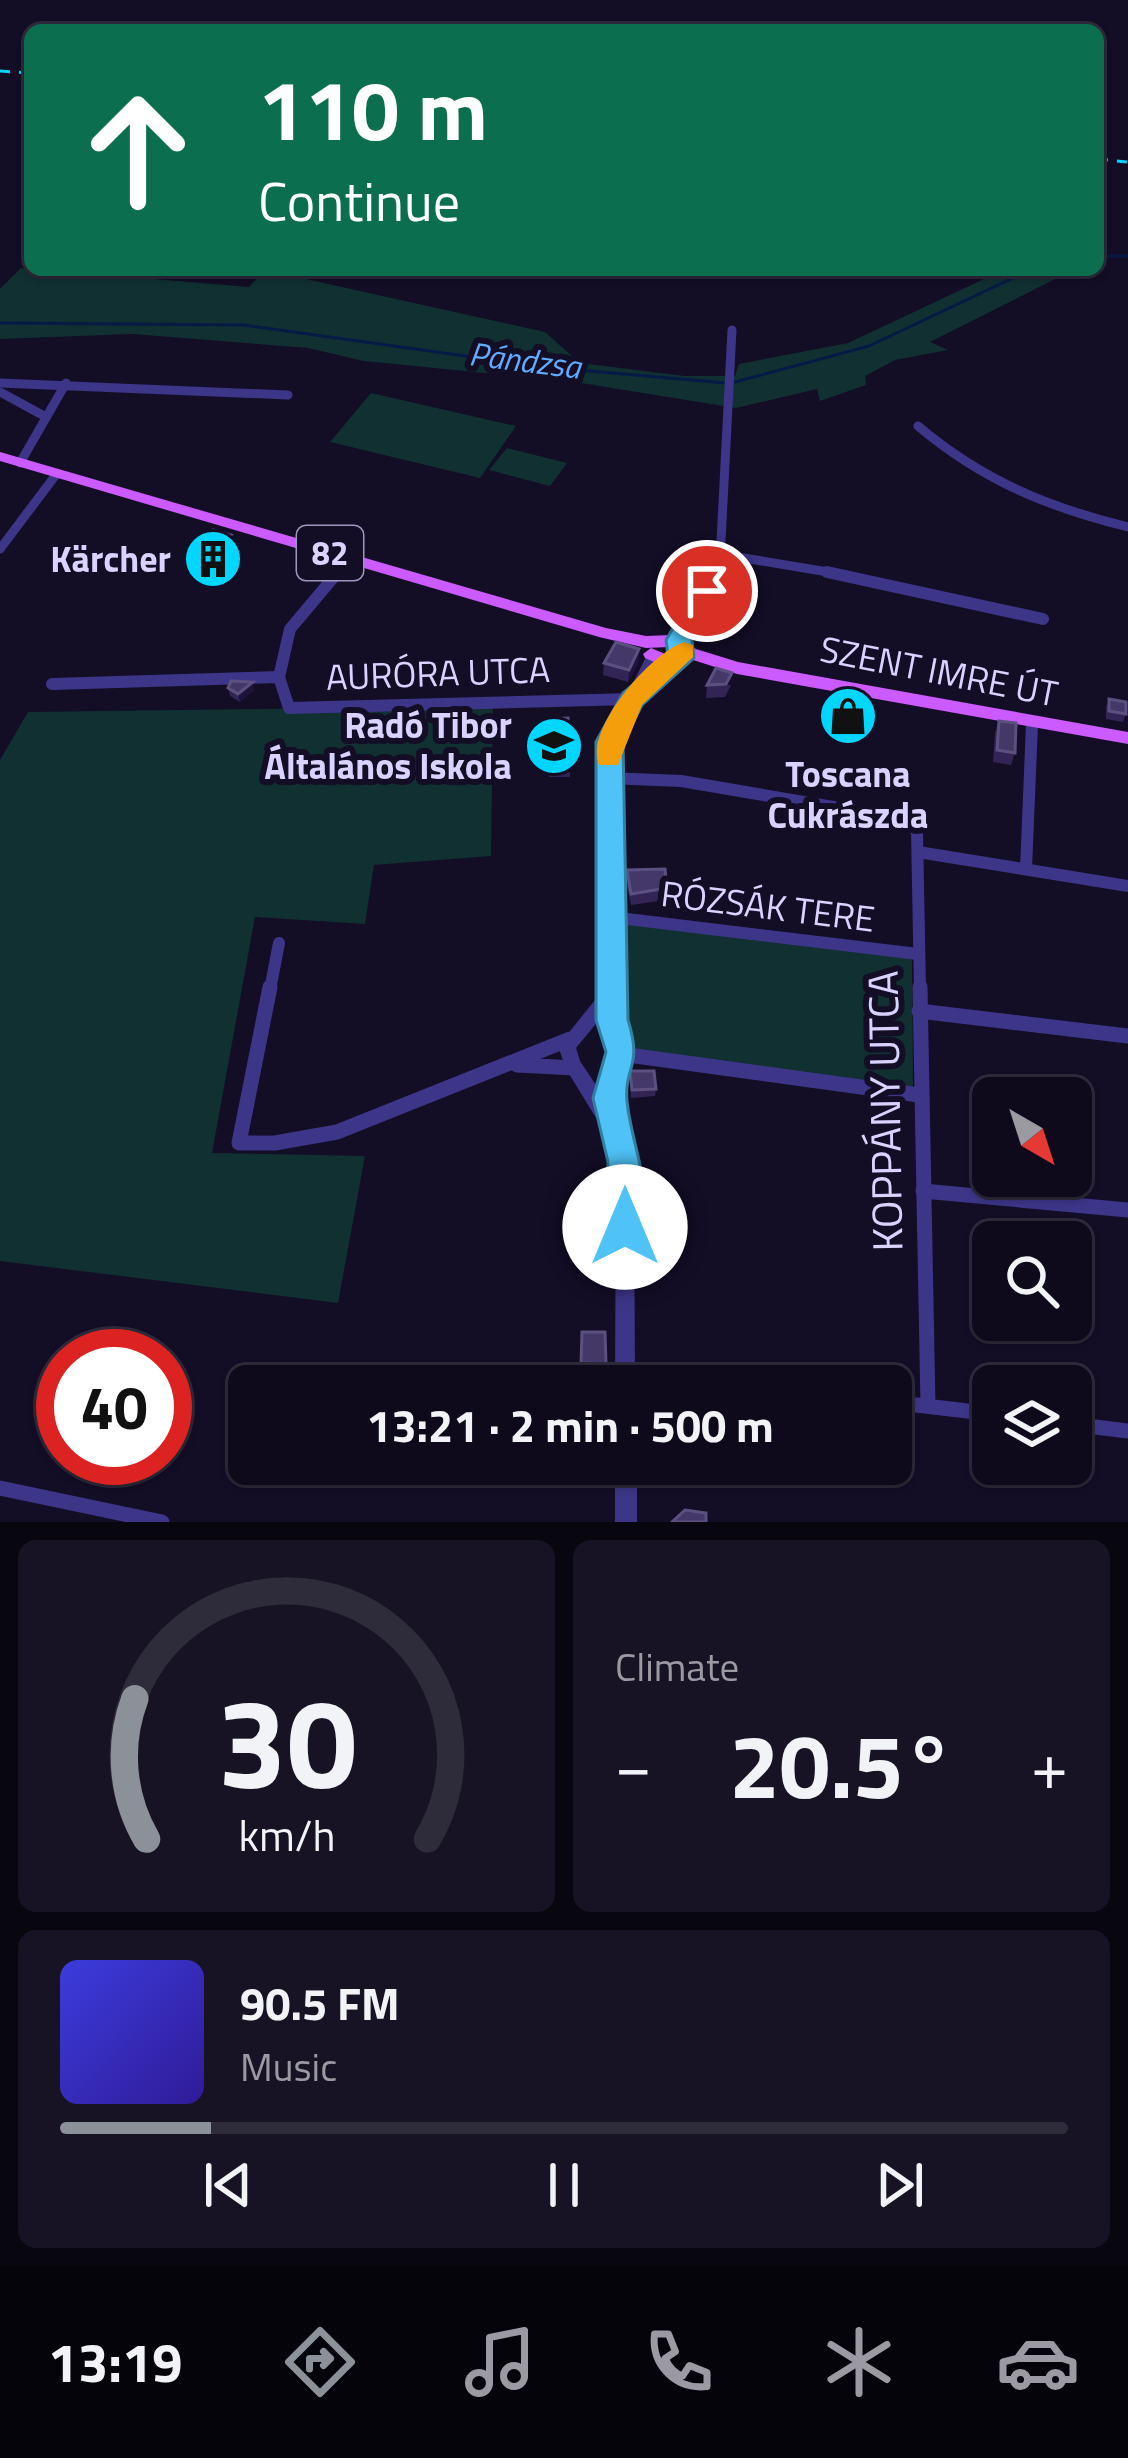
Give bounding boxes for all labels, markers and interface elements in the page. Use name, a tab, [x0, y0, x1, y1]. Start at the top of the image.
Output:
text: 110 m	[258, 45, 488, 173]
icon: ahead	[60, 72, 216, 228]
text: Continue	[258, 160, 460, 242]
water label: Pándzsa	[466, 328, 586, 392]
road number: 82	[297, 526, 363, 580]
building icon: Kärcher	[182, 528, 244, 590]
place label: Kärcher	[50, 531, 171, 586]
pin	[656, 540, 758, 642]
icon: arrive	[674, 558, 740, 624]
street label: SZENT IMRE ÚT	[815, 621, 1063, 721]
street label: AURÓRA UTCA	[325, 641, 551, 704]
shop icon: Toscana Cukrászda	[817, 685, 879, 747]
place label: Radó Tibor Általános Iskola	[264, 697, 512, 793]
school or university icon: Radó Tibor Általános Iskola	[523, 715, 585, 777]
place label: Toscana Cukrászda	[767, 746, 929, 842]
street label: RÓZSÁK TERE	[658, 865, 878, 946]
street label: KOPPÁNY UTCA	[850, 970, 918, 1252]
north arrow	[972, 1077, 1092, 1197]
map controls	[972, 1077, 1092, 1485]
position arrow	[562, 1164, 688, 1290]
button: search	[972, 1221, 1092, 1341]
speed limit sign: 40	[36, 1329, 192, 1485]
button: layers	[972, 1365, 1092, 1485]
text: 13:21 · 2 min · 500 m	[366, 1391, 774, 1459]
text: Climate	[615, 1637, 739, 1696]
text: 30	[217, 1647, 356, 1836]
text: 20.5°	[729, 1696, 954, 1833]
text: −	[615, 1714, 652, 1815]
text: +	[1031, 1714, 1068, 1815]
text: km/h	[238, 1802, 335, 1868]
text: 90.5 FM	[240, 1969, 400, 2037]
text: Music	[240, 2037, 337, 2096]
icon: previous	[195, 2152, 261, 2218]
icon: pause	[531, 2152, 597, 2218]
icon: next	[867, 2152, 933, 2218]
icon: directions	[278, 2320, 362, 2404]
icon: music	[458, 2320, 542, 2404]
icon: phone	[637, 2320, 721, 2404]
icon: climate	[817, 2320, 901, 2404]
icon: car	[996, 2320, 1080, 2404]
text: 13:19	[48, 2321, 183, 2403]

